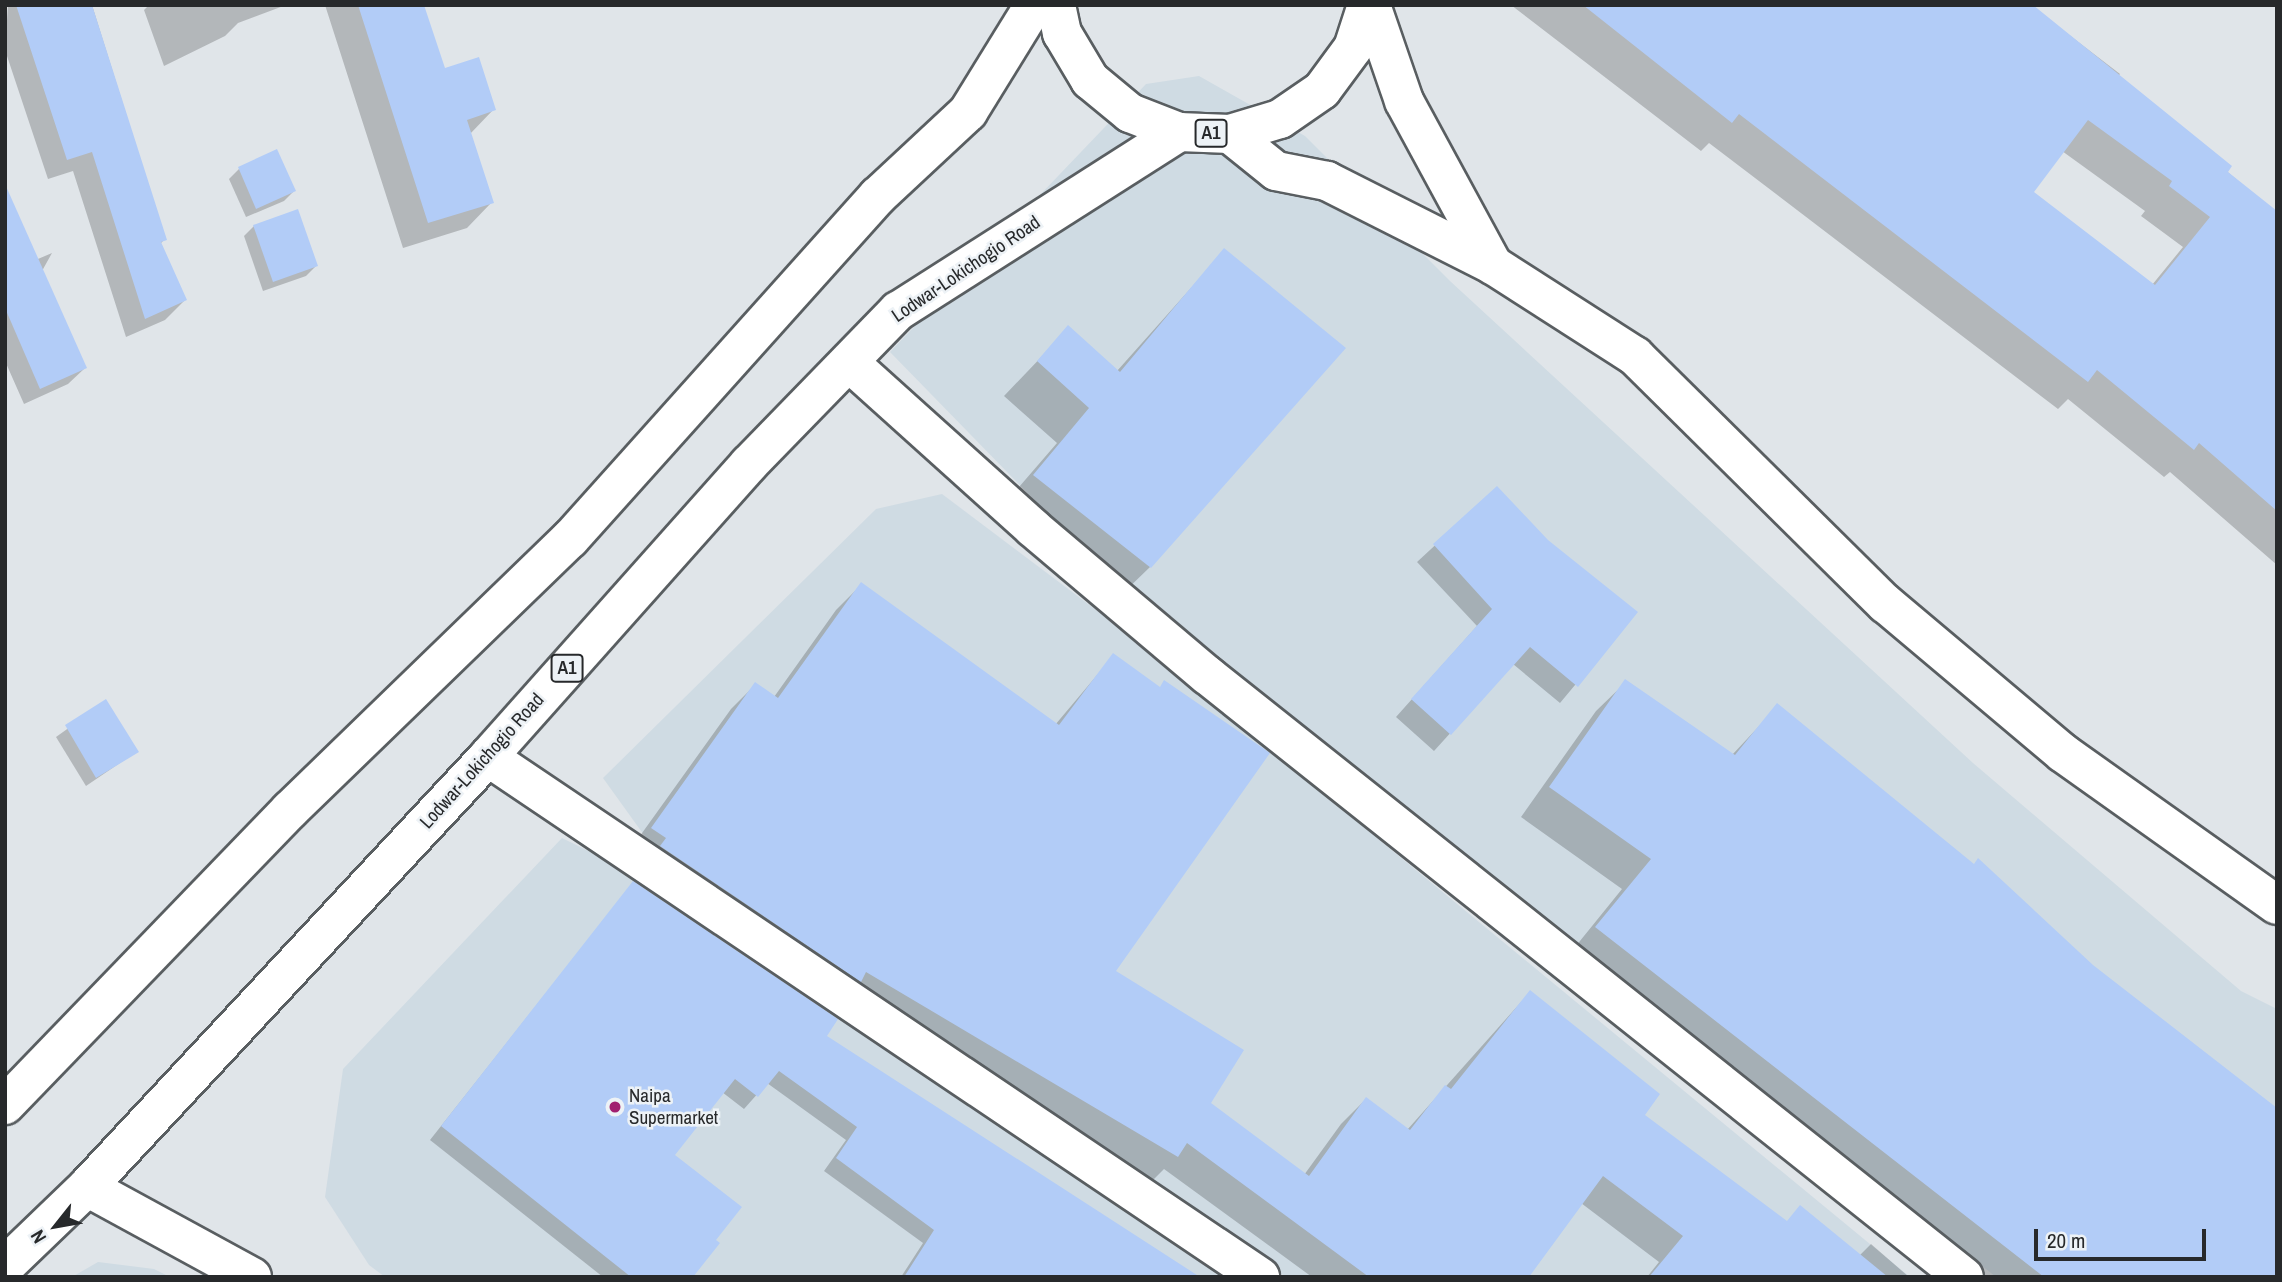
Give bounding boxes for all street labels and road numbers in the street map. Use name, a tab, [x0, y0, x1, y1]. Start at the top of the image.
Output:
road number: A1	[1194, 118, 1228, 148]
street label: Lodwar-Lokichogio Road	[887, 211, 1045, 327]
road number: A1	[550, 654, 584, 682]
street label: Lodwar-Lokichogio Road	[415, 689, 549, 833]

